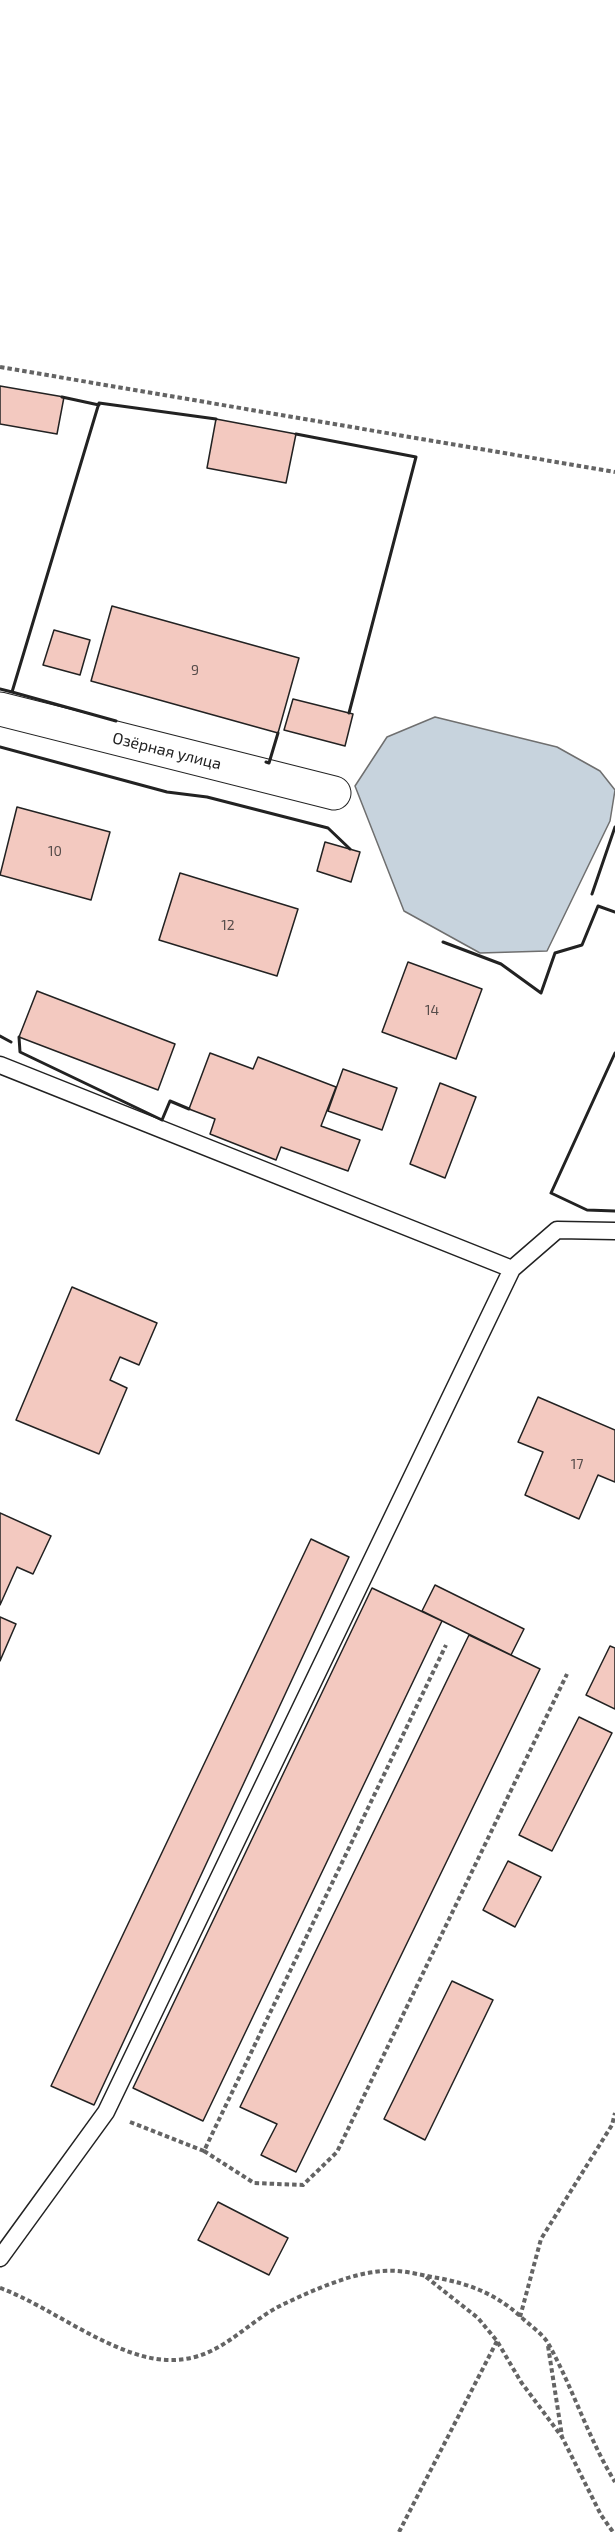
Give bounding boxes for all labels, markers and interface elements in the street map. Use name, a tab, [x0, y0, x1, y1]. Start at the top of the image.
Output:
house number: 9	[191, 662, 199, 678]
street label: Озёрная улица	[111, 728, 223, 774]
house number: 10	[48, 843, 62, 859]
house number: 12	[221, 917, 235, 933]
house number: 14	[425, 1002, 439, 1018]
house number: 17	[571, 1456, 583, 1472]

